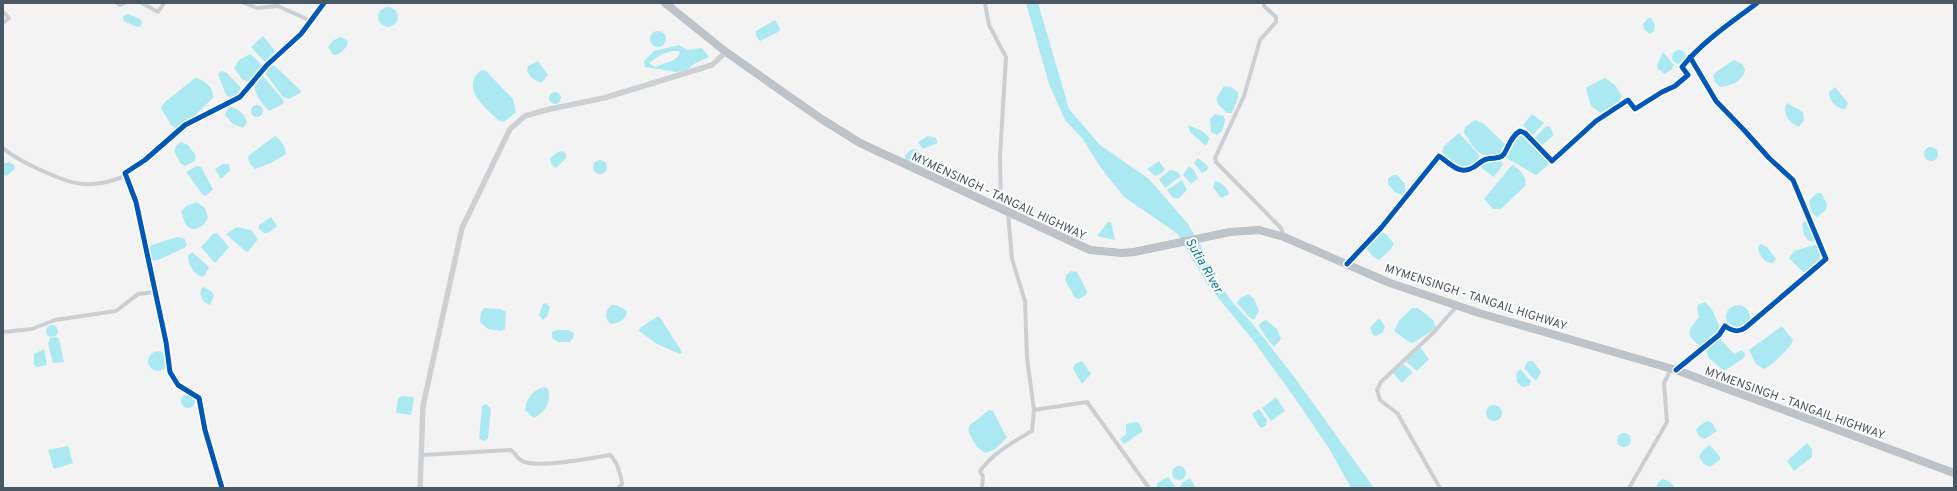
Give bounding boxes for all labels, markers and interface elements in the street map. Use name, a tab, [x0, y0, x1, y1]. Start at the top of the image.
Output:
street label: MYMENSINGH - TANGAIL HIGHWAY	[909, 149, 1089, 245]
water label: Sutia River	[1181, 235, 1226, 297]
street label: MYMENSINGH - TANGAIL HIGHWAY	[1382, 261, 1569, 335]
street label: MYMENSINGH - TANGAIL HIGHWAY	[1702, 364, 1887, 444]

